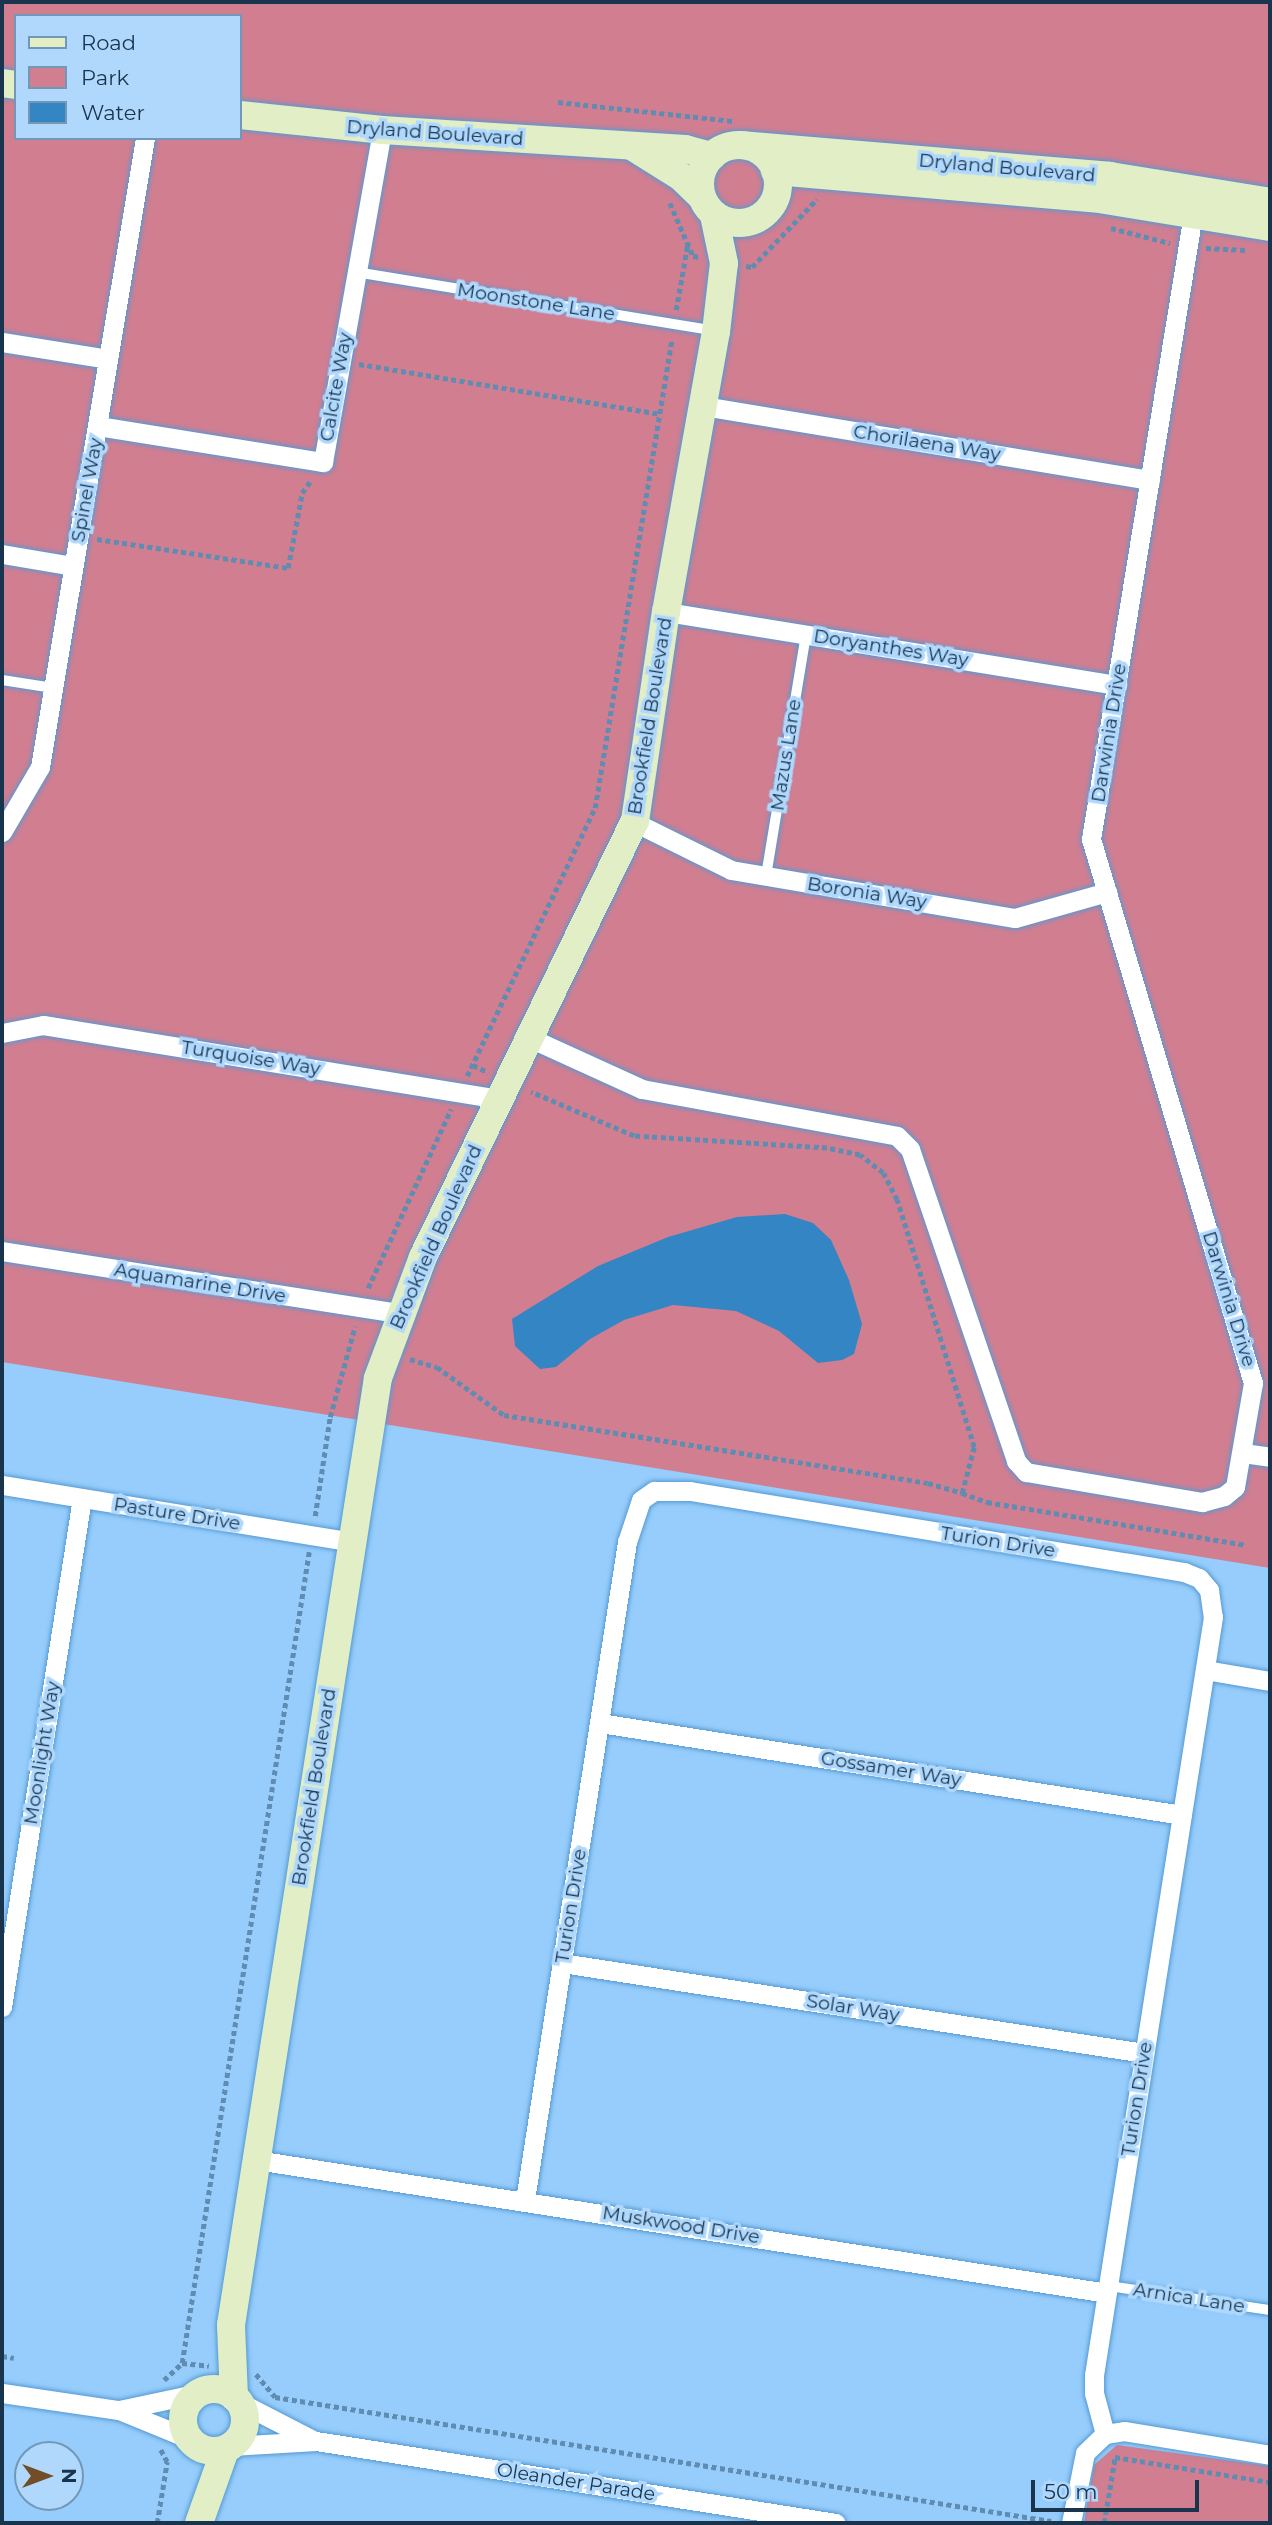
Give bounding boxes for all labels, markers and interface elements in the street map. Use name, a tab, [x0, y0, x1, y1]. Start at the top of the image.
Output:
legend	[14, 14, 242, 140]
text: Road	[81, 30, 136, 55]
text: Park	[81, 65, 129, 90]
text: Water	[81, 100, 145, 125]
street label: Dryland Boulevard	[346, 115, 524, 151]
street label: Dryland Boulevard	[918, 149, 1096, 187]
street label: Moonstone Lane	[456, 278, 616, 326]
street label: Calcite Way	[315, 331, 357, 443]
street label: Chorilaena Way	[852, 420, 1002, 466]
street label: Spinel Way	[67, 436, 107, 544]
street label: Brookfield Boulevard	[623, 616, 677, 816]
street label: Doryanthes Way	[812, 624, 970, 672]
street label: Darwinia Drive	[1087, 662, 1131, 804]
street label: Mazus Lane	[766, 698, 806, 812]
street label: Boronia Way	[806, 872, 928, 914]
street label: Turquoise Way	[180, 1036, 322, 1080]
street label: Brookfield Boulevard	[385, 1141, 487, 1333]
street label: Darwinia Drive	[1198, 1228, 1260, 1370]
street label: Aquamarine Drive	[113, 1258, 287, 1308]
street label: Pasture Drive	[112, 1493, 242, 1535]
street label: Turion Drive	[939, 1522, 1057, 1562]
street label: Moonlight Way	[19, 1680, 65, 1826]
street label: Brookfield Boulevard	[287, 1687, 341, 1887]
street label: Gossamer Way	[819, 1747, 963, 1791]
street label: Turion Drive	[551, 1847, 591, 1965]
street label: Solar Way	[805, 1989, 901, 2027]
street label: Turion Drive	[1117, 2040, 1157, 2158]
street label: Muskwood Drive	[601, 2201, 761, 2249]
street label: Arnica Lane	[1132, 2278, 1246, 2318]
north arrow	[14, 2441, 84, 2511]
street label: Oleander Parade	[495, 2458, 657, 2506]
scale bar	[1034, 2466, 1202, 2510]
text: N	[57, 2468, 80, 2484]
text: 50 m	[1044, 2479, 1098, 2504]

